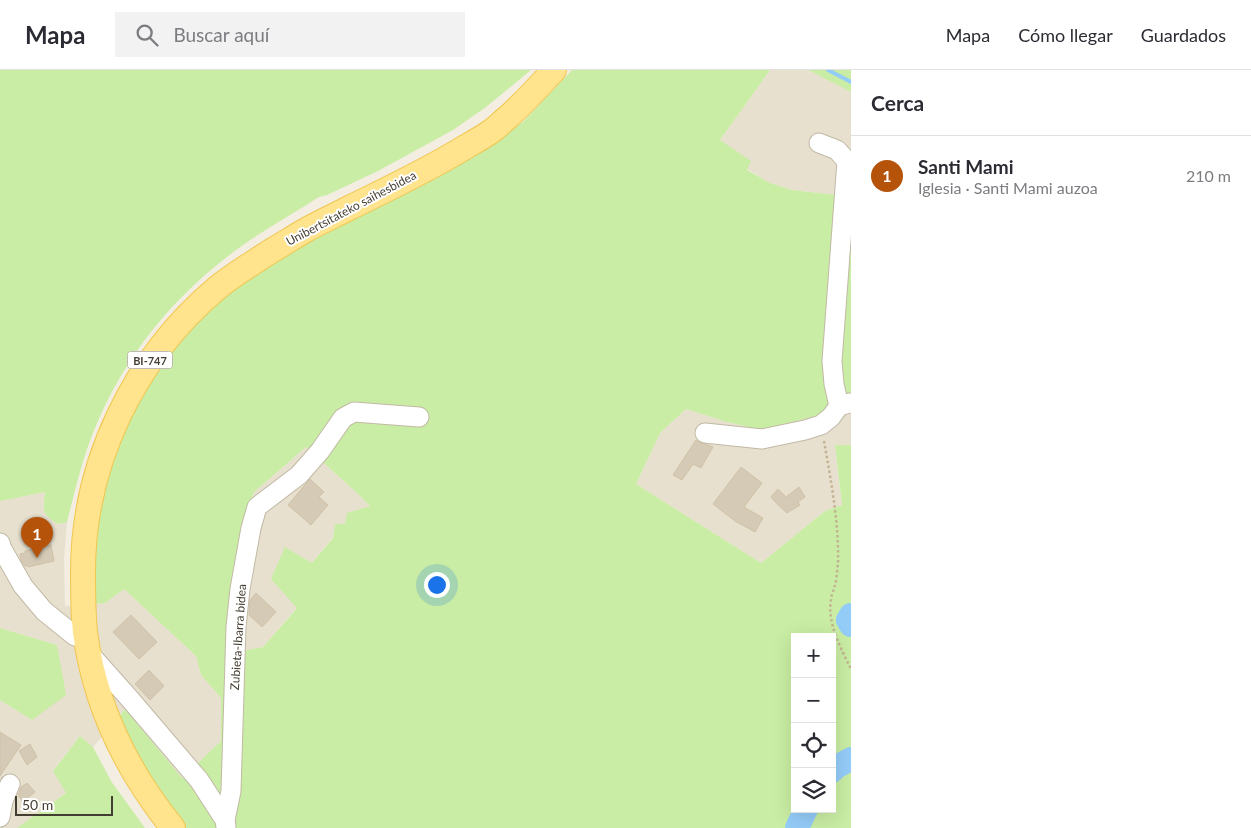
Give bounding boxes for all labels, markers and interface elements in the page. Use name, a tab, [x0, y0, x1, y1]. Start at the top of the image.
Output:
search box	[115, 12, 465, 57]
text: Mapa	[25, 20, 85, 49]
icon: search	[133, 21, 161, 49]
text: Buscar aquí	[173, 23, 269, 46]
text: Mapa	[946, 24, 990, 46]
text: Cómo llegar	[1018, 24, 1113, 46]
text: Guardados	[1141, 24, 1226, 46]
text: Cerca	[871, 90, 924, 115]
text: Santi Mami	[918, 155, 1013, 178]
text: 1	[882, 166, 892, 185]
text: 210 m	[1186, 166, 1231, 185]
street label: Unibertsitateko saihesbidea	[283, 167, 419, 249]
text: Iglesia · Santi Mami auzoa	[918, 178, 1098, 197]
road number: BI-747	[128, 352, 172, 368]
pin: 1	[21, 517, 53, 558]
your location	[424, 572, 450, 598]
street label: Zubieta-Ibarra bidea	[227, 583, 249, 691]
map controls	[791, 633, 836, 813]
button: +	[791, 633, 836, 678]
button: −	[791, 678, 836, 723]
button: locate	[791, 723, 836, 768]
button: layers	[791, 768, 836, 813]
scale bar	[15, 793, 112, 816]
text: 50 m	[22, 796, 53, 813]

